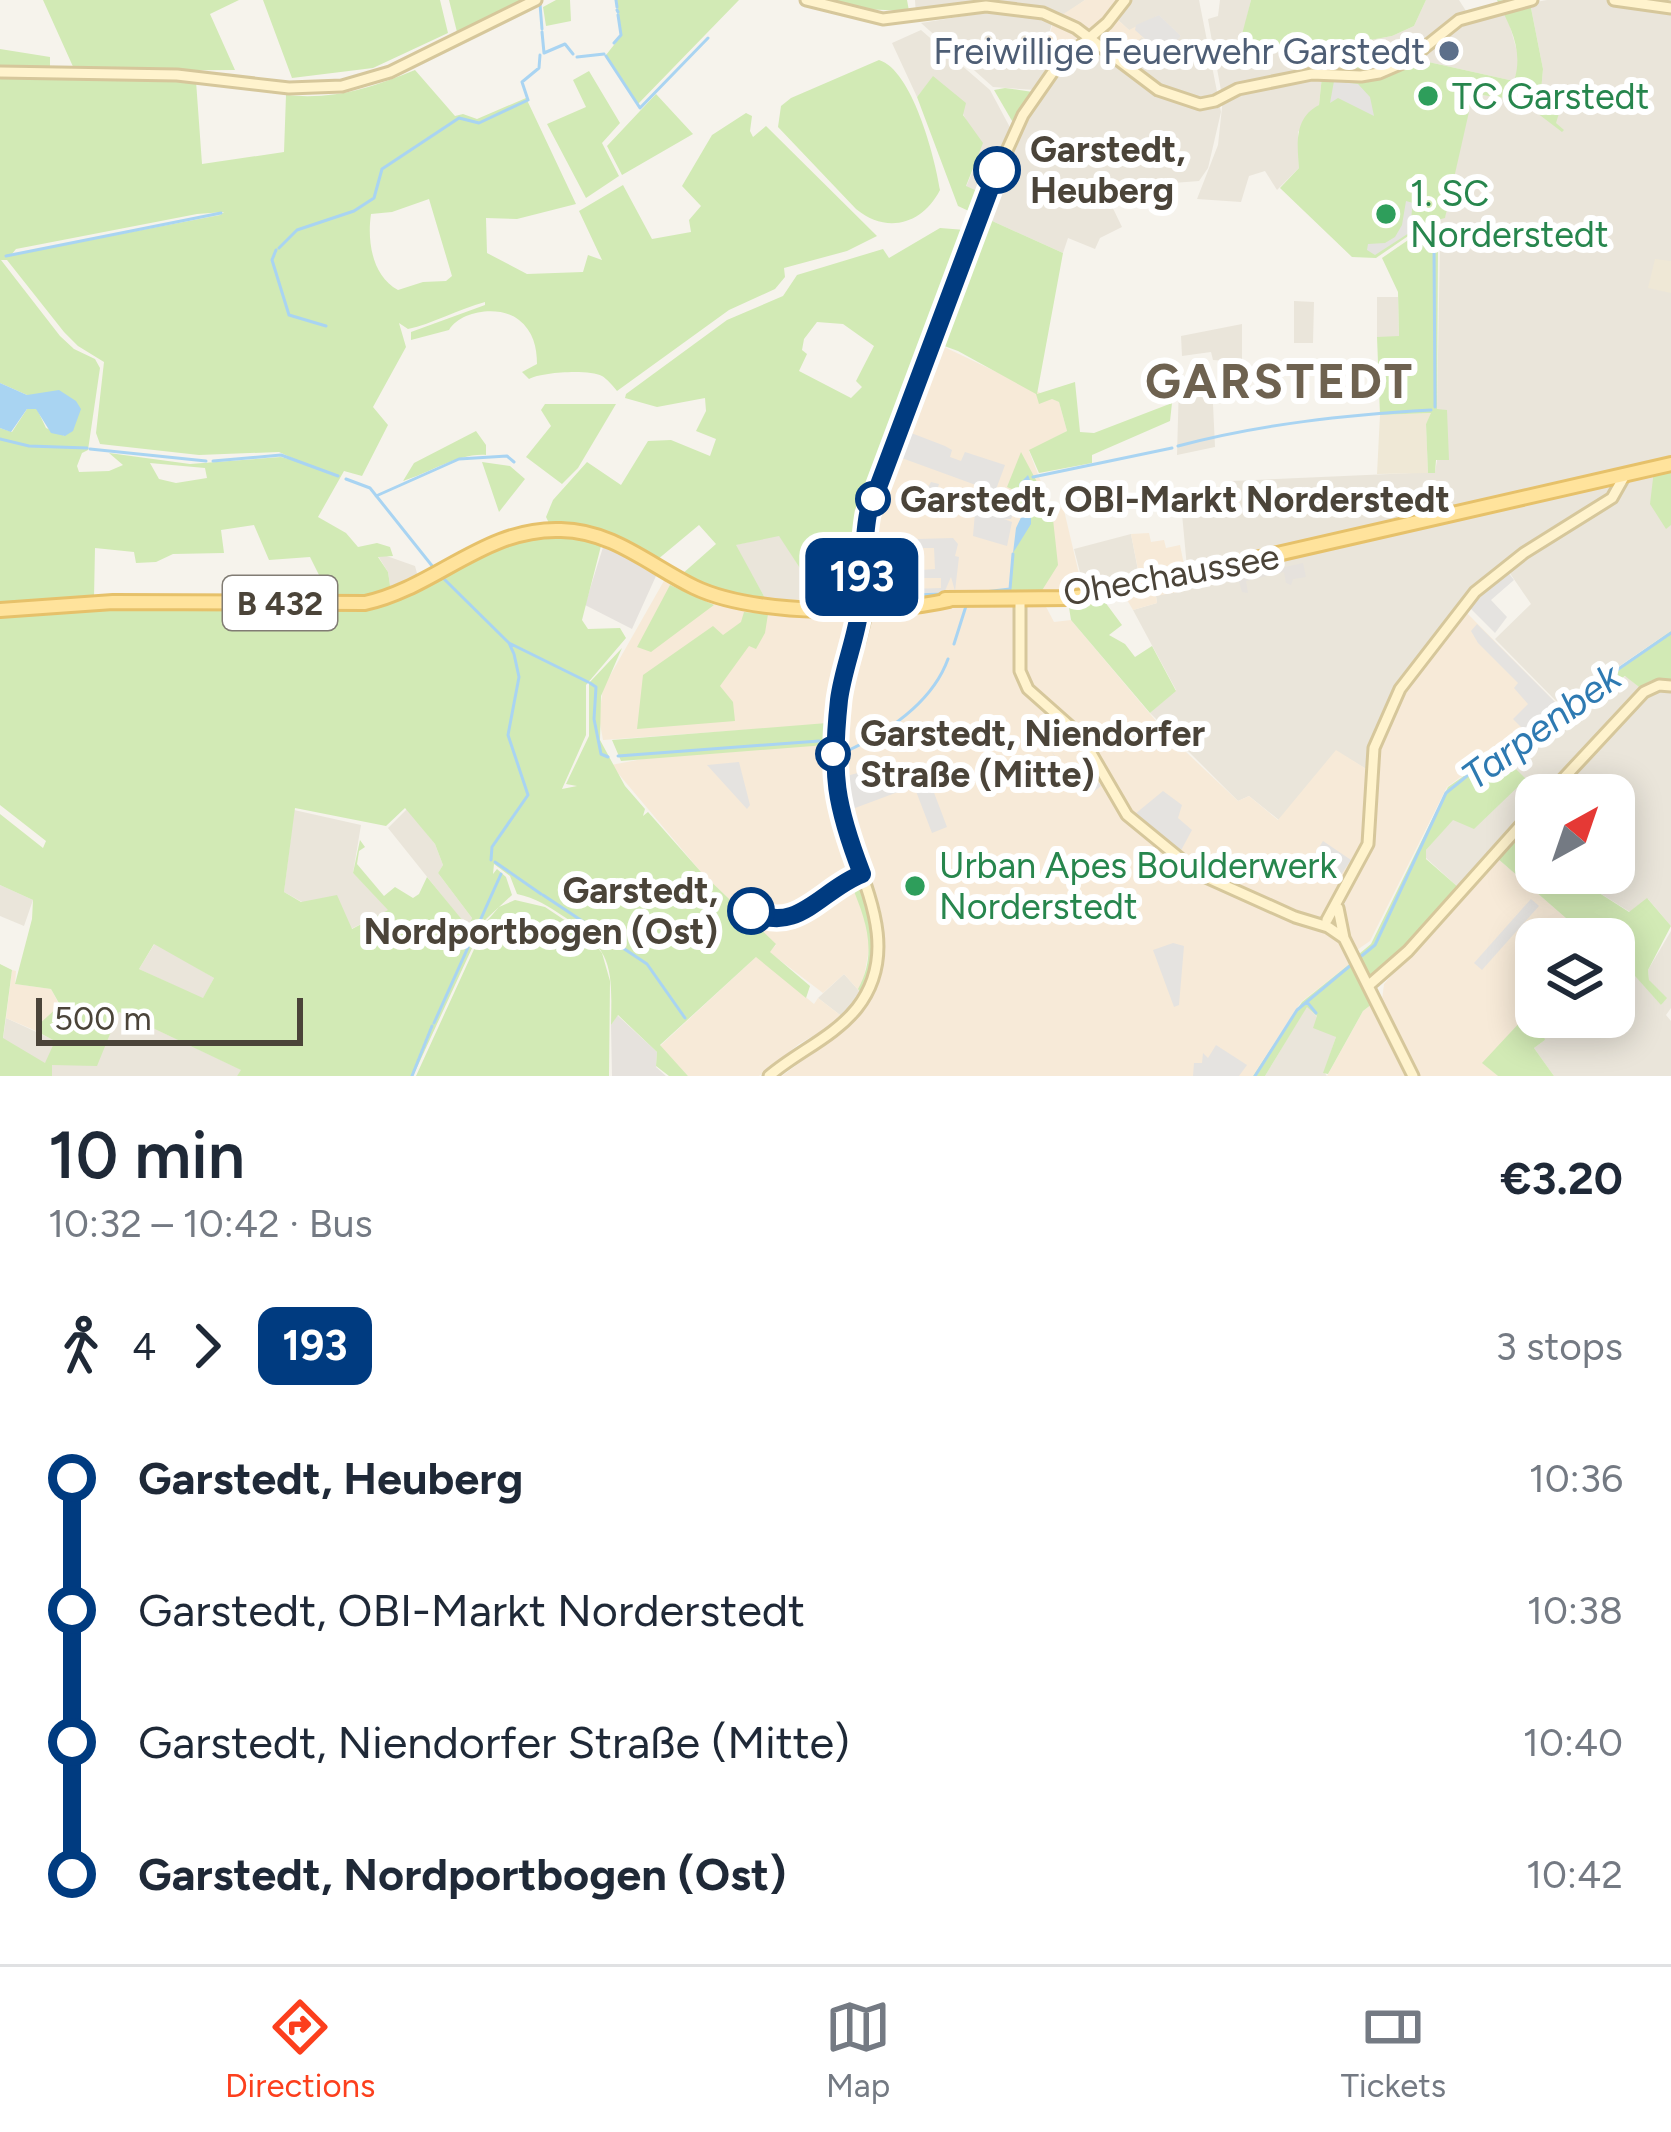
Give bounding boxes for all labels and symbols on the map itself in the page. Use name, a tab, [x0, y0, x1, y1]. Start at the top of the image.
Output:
place label: Freiwillige Feuerwehr Garstedt	[933, 30, 1425, 73]
marker: Freiwillige Feuerwehr Garstedt	[1436, 38, 1462, 64]
place label: TC Garstedt	[1452, 75, 1649, 118]
marker: TC Garstedt	[1415, 83, 1441, 109]
place label: Garstedt, Heuberg	[1030, 128, 1186, 212]
marker: Garstedt, Heuberg	[975, 148, 1019, 192]
place label: 1. SC Norderstedt	[1410, 172, 1609, 256]
marker: 1. SC Norderstedt	[1373, 201, 1399, 227]
district label: GARSTEDT	[1145, 352, 1415, 410]
place label: Garstedt, OBI-Markt Norderstedt	[900, 478, 1450, 521]
marker: Garstedt, OBI-Markt Norderstedt	[857, 483, 889, 515]
street label: Ohechaussee	[1060, 534, 1282, 615]
line badge: 193	[793, 538, 931, 616]
road number: B 432	[223, 576, 337, 630]
water label: Tarpenbek	[1453, 652, 1631, 800]
place label: Garstedt, Niendorfer Straße (Mitte)	[860, 712, 1205, 796]
marker: Garstedt, Niendorfer Straße (Mitte)	[817, 738, 849, 770]
north arrow	[1515, 774, 1635, 894]
place label: Urban Apes Boulderwerk Norderstedt	[939, 844, 1337, 928]
place label: Garstedt, Nordportbogen (Ost)	[363, 869, 718, 953]
marker: Urban Apes Boulderwerk Norderstedt	[902, 873, 928, 899]
marker: Garstedt, Nordportbogen (Ost)	[729, 889, 773, 933]
scale bar	[36, 992, 303, 1045]

